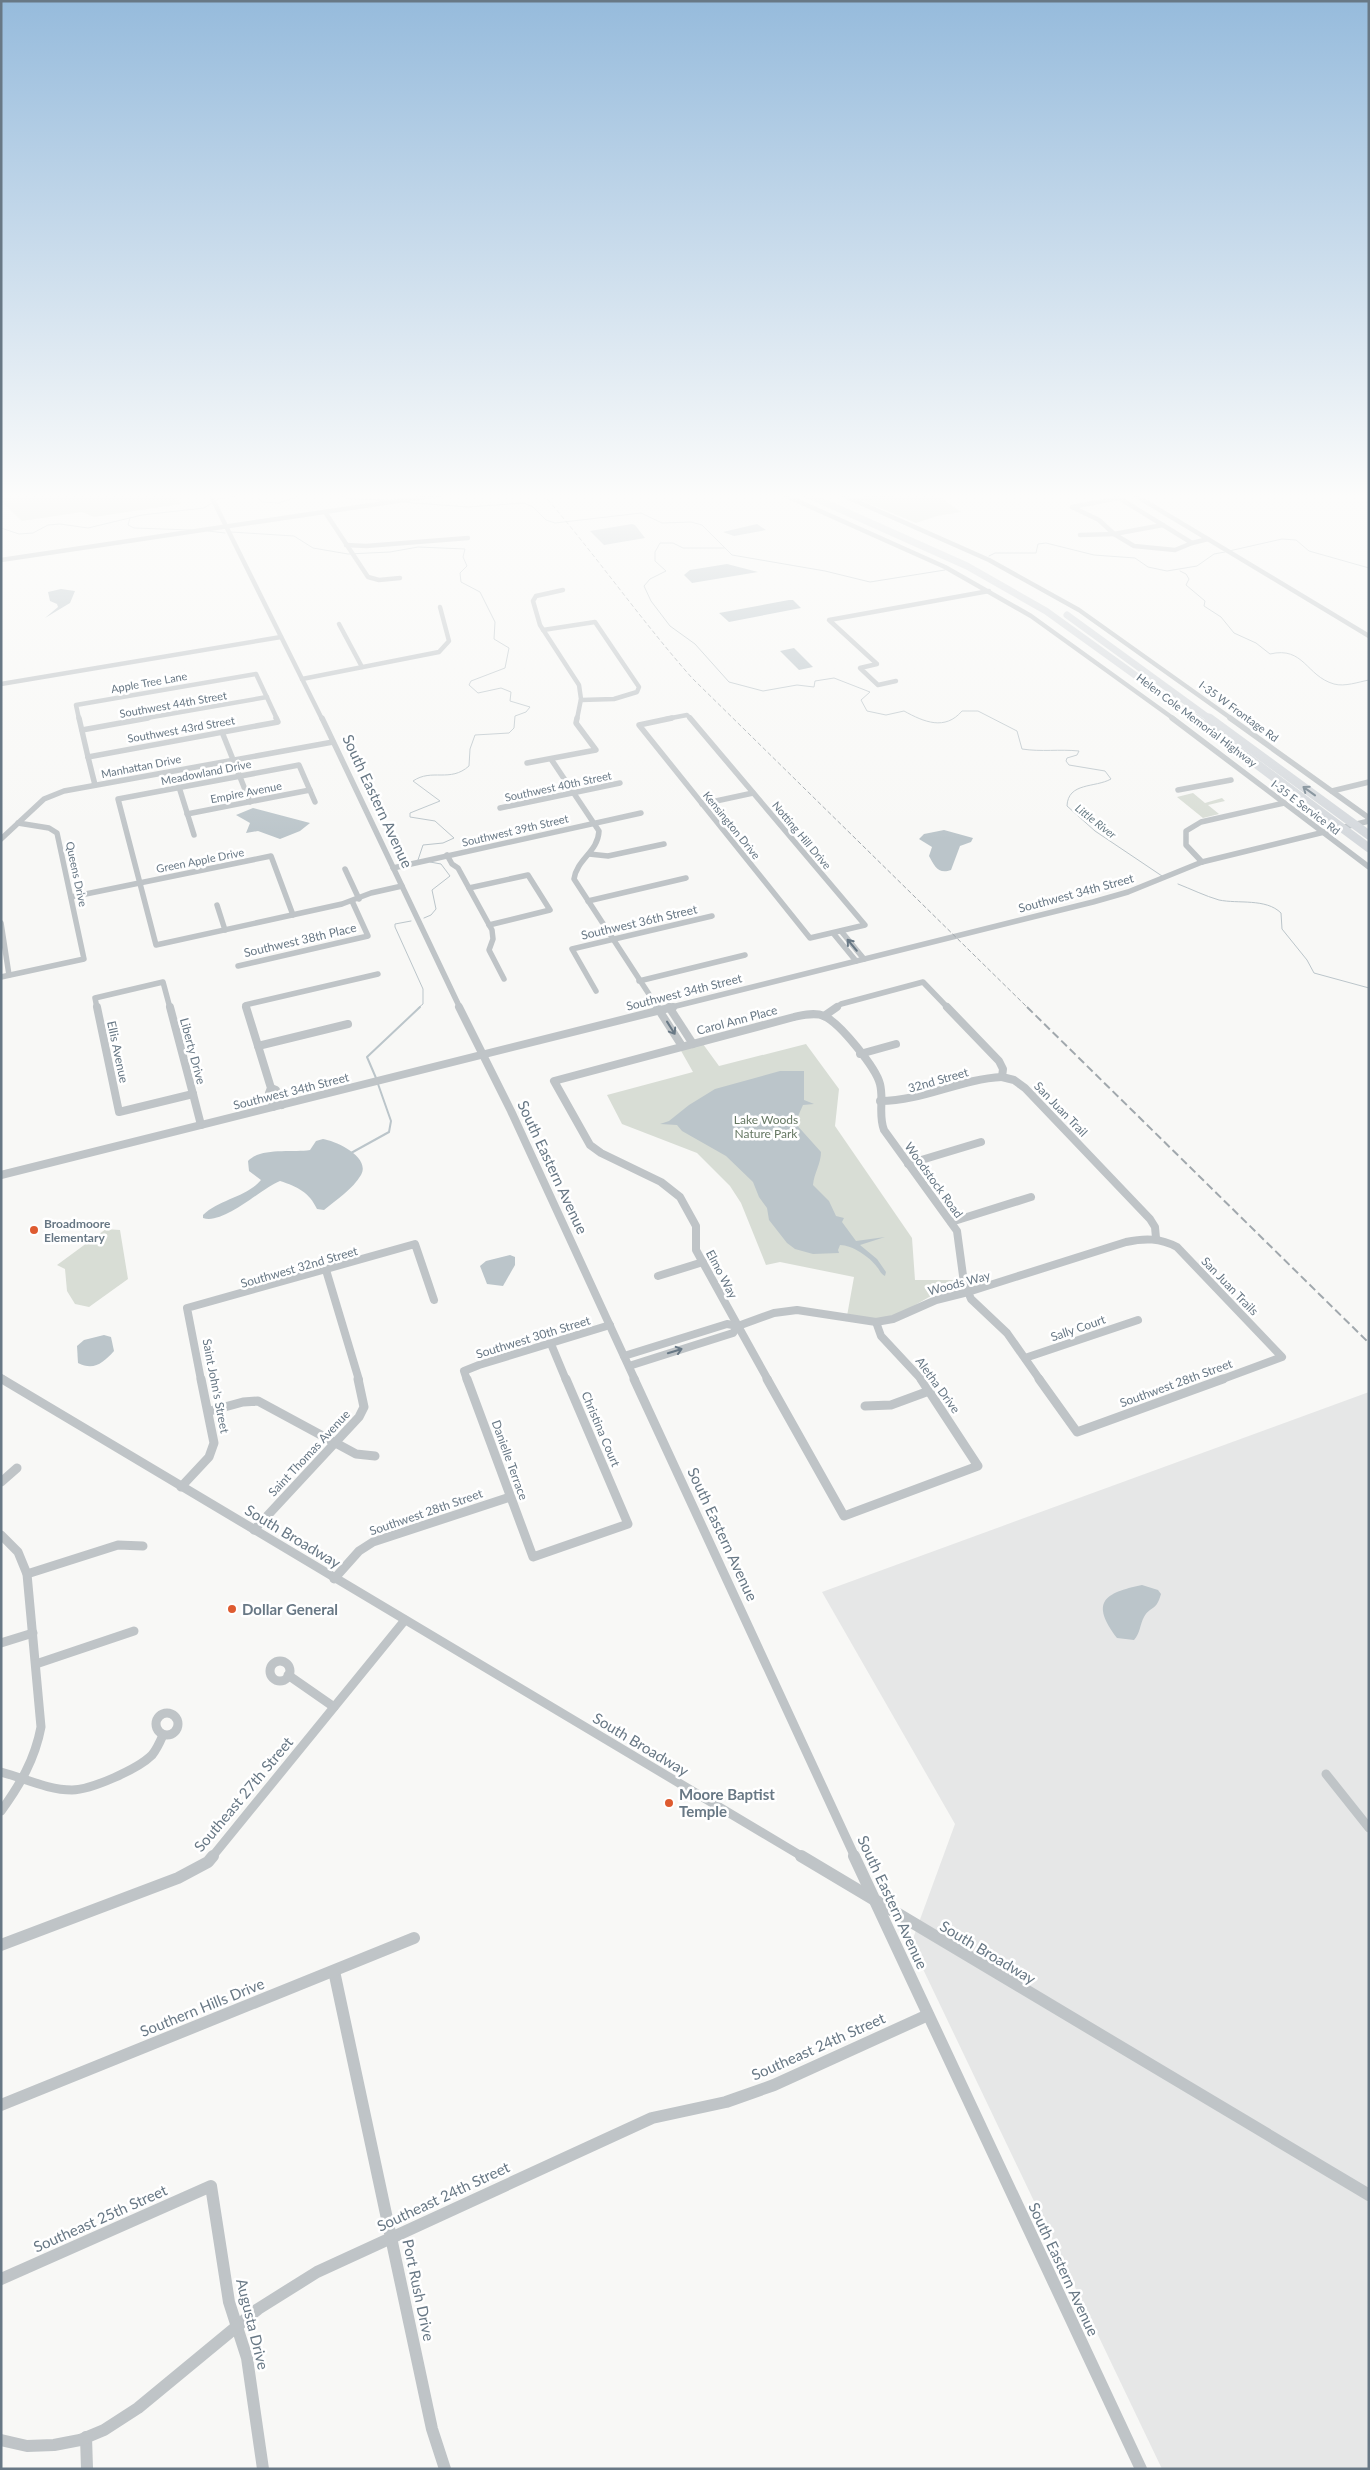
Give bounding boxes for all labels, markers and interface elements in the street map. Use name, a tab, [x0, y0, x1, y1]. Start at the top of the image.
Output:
street label: Apple Tree Lane	[110, 669, 188, 695]
street label: Helen Cole Memorial Highway	[1134, 671, 1260, 770]
street label: I-35 W Frontage Rd	[1197, 678, 1281, 744]
street label: Southwest 44th Street	[118, 688, 228, 720]
street label: Southwest 43rd Street	[126, 713, 236, 745]
street label: South Eastern Avenue	[339, 731, 417, 871]
street label: Manhattan Drive	[100, 752, 182, 780]
street label: Meadowland Drive	[160, 757, 252, 787]
street label: Southwest 40th Street	[503, 768, 613, 804]
street label: I-35 E Service Rd	[1269, 777, 1343, 837]
street label: Empire Avenue	[209, 779, 283, 805]
one-way arrow	[1302, 786, 1316, 796]
street label: Kensington Drive	[701, 788, 763, 862]
street label: Notting Hill Drive	[770, 798, 834, 872]
water label: Little River	[1073, 801, 1119, 841]
street label: Southwest 39th Street	[460, 811, 570, 849]
street label: Queens Drive	[64, 840, 90, 908]
street label: Green Apple Drive	[155, 845, 245, 875]
street label: Southwest 34th Street	[1017, 870, 1136, 916]
street label: Southwest 36th Street	[579, 901, 699, 943]
street label: Southwest 38th Place	[242, 920, 358, 960]
one-way arrow	[847, 939, 858, 952]
street label: Southwest 34th Street	[625, 970, 744, 1014]
street label: Carol Ann Place	[695, 1002, 779, 1038]
street label: Liberty Drive	[177, 1016, 209, 1086]
street label: Ellis Avenue	[104, 1020, 132, 1084]
one-way arrow	[666, 1020, 676, 1034]
street label: 32nd Street	[906, 1064, 971, 1096]
street label: Southwest 34th Street	[232, 1069, 351, 1113]
street label: San Juan Trail	[1031, 1078, 1091, 1140]
street label: South Eastern Avenue	[514, 1097, 592, 1237]
park label: Lake Woods Nature Park	[734, 1112, 798, 1141]
street label: Woodstock Road	[902, 1139, 966, 1221]
place label: Broadmoore Elementary	[44, 1216, 111, 1245]
marker: Broadmoore Elementary	[28, 1224, 40, 1236]
street label: Southwest 32nd Street	[239, 1243, 360, 1291]
street label: Elmo Way	[703, 1247, 741, 1302]
street label: San Juan Trails	[1198, 1254, 1262, 1318]
street label: Woods Way	[926, 1267, 993, 1299]
street label: Sally Court	[1049, 1311, 1108, 1344]
street label: Southwest 30th Street	[474, 1312, 593, 1362]
street label: Saint John's Street	[199, 1337, 233, 1435]
one-way arrow	[667, 1346, 683, 1356]
street label: Aletha Drive	[913, 1354, 963, 1416]
street label: Southwest 28th Street	[1118, 1355, 1235, 1410]
street label: Christina Court	[578, 1389, 624, 1470]
street label: Saint Thomas Avenue	[265, 1407, 353, 1499]
street label: Danielle Terrace	[489, 1418, 531, 1502]
street label: South Eastern Avenue	[684, 1464, 762, 1604]
street label: Southwest 28th Street	[367, 1485, 485, 1538]
street label: South Broadway	[242, 1500, 344, 1572]
place label: Dollar General	[242, 1600, 338, 1618]
marker: Dollar General	[226, 1603, 238, 1615]
street label: South Broadway	[590, 1708, 692, 1780]
street label: Southeast 27th Street	[190, 1732, 297, 1855]
place label: Moore Baptist Temple	[679, 1785, 775, 1820]
marker: Moore Baptist Temple	[663, 1797, 675, 1809]
street label: South Eastern Avenue	[854, 1832, 932, 1972]
street label: South Broadway	[937, 1916, 1039, 1988]
street label: Southern Hills Drive	[137, 1974, 267, 2040]
street label: Southeast 24th Street	[748, 2008, 888, 2084]
street label: Southeast 24th Street	[374, 2157, 513, 2235]
street label: Southeast 25th Street	[30, 2180, 170, 2256]
street label: South Eastern Avenue	[1025, 2199, 1103, 2339]
street label: Port Rush Drive	[399, 2237, 439, 2343]
street label: Augusta Drive	[233, 2276, 273, 2372]

